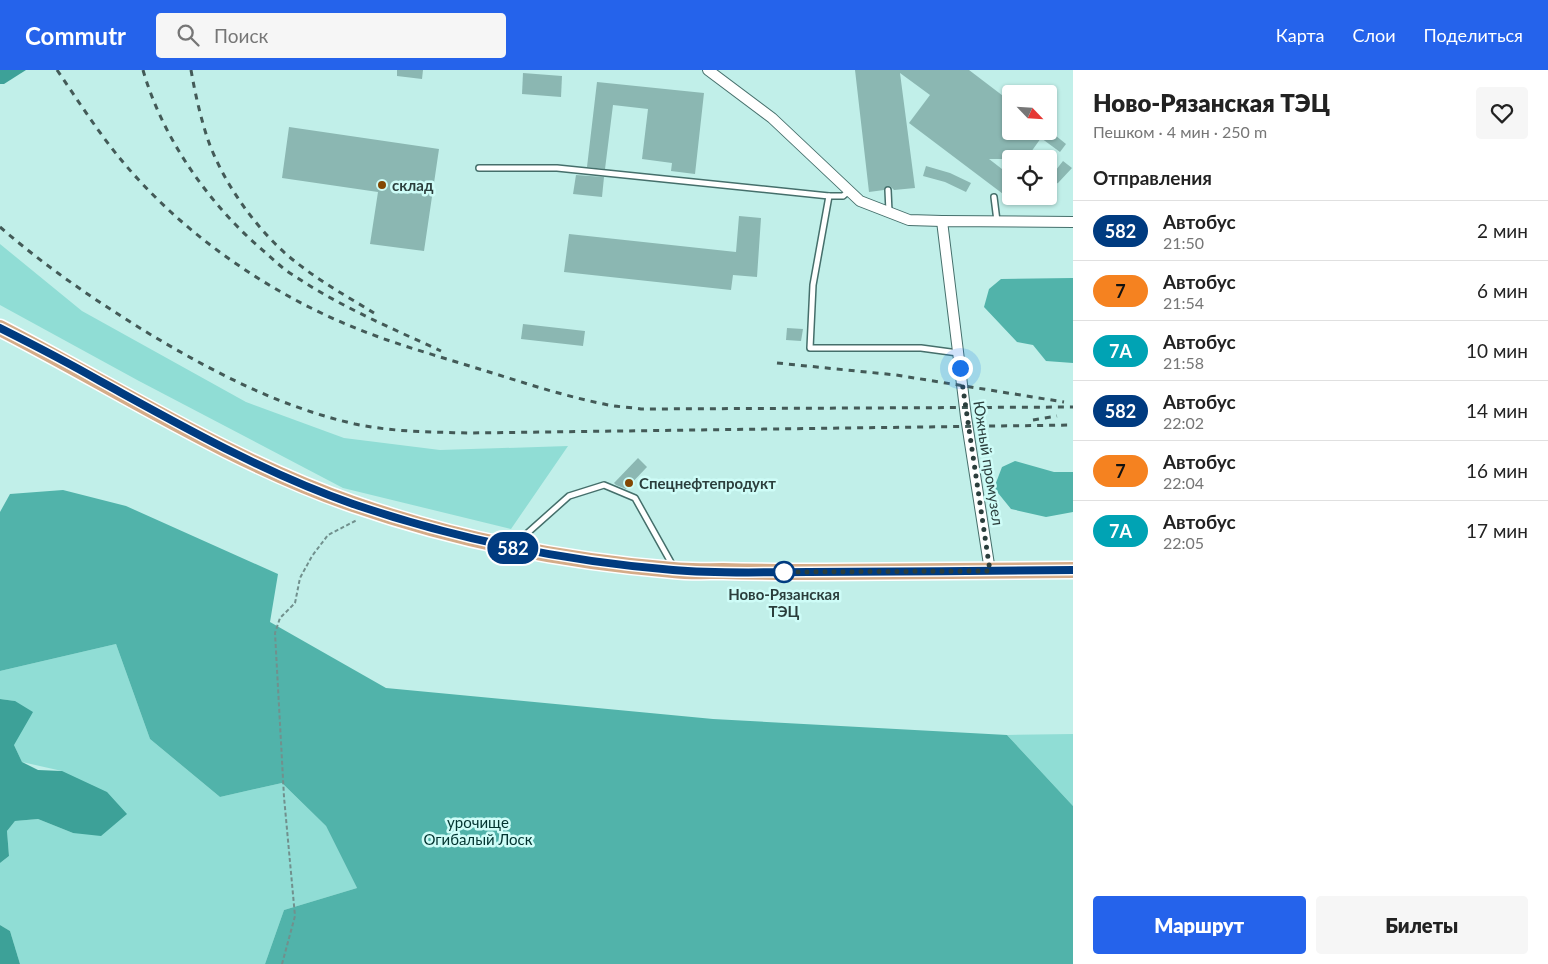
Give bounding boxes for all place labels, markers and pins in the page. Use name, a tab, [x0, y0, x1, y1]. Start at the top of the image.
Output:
place label: склад	[392, 176, 434, 194]
marker: склад	[376, 179, 388, 191]
place label: Спецнефтепродукт	[639, 474, 776, 492]
marker: Спецнефтепродукт	[623, 477, 635, 489]
marker: Ново-Рязанская ТЭЦ	[773, 561, 795, 583]
place label: Ново-Рязанская ТЭЦ	[728, 585, 840, 620]

